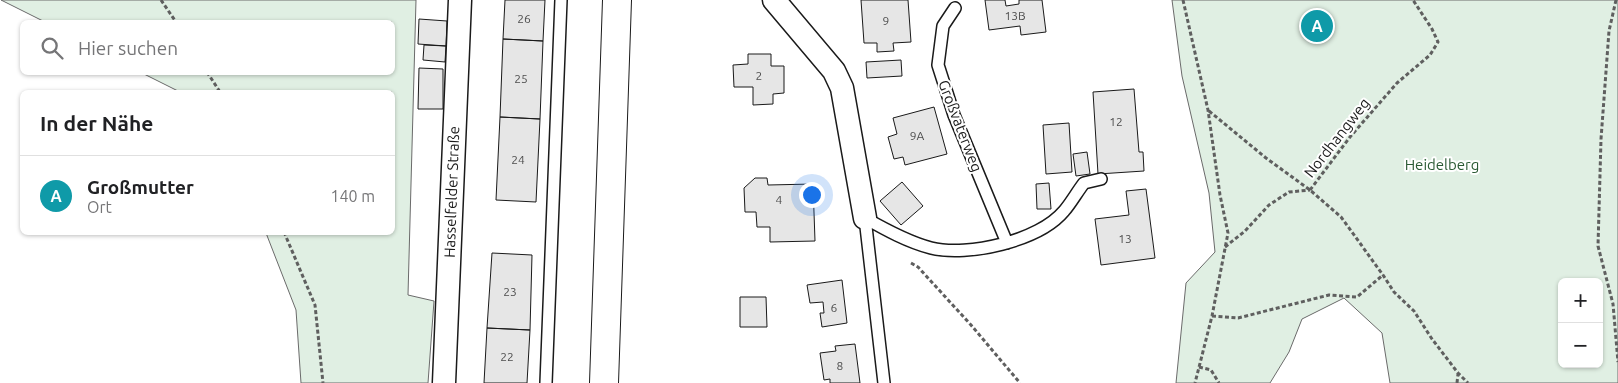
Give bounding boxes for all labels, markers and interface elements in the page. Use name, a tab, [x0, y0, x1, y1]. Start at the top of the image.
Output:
pin: A	[1301, 7, 1333, 45]
house number: 13B	[1004, 9, 1026, 22]
house number: 26	[517, 12, 531, 25]
house number: 9	[883, 14, 889, 27]
search box	[20, 20, 395, 75]
icon: search	[38, 34, 66, 62]
text: Hier suchen	[78, 37, 178, 59]
house number: 2	[756, 69, 762, 82]
house number: 25	[514, 72, 528, 85]
street label: Großvaterweg	[935, 78, 986, 174]
street label: Nordhangweg	[1300, 95, 1373, 181]
text: In der Nähe	[40, 111, 153, 135]
house number: 12	[1109, 115, 1123, 128]
street label: Hasselfelder Straße	[441, 126, 462, 258]
house number: 9A	[910, 129, 924, 142]
house number: 24	[511, 153, 525, 166]
park label: Heidelberg	[1405, 156, 1479, 173]
text: Großmutter	[87, 176, 194, 198]
your location	[799, 182, 825, 208]
text: A	[50, 187, 62, 205]
text: 140 m	[330, 187, 375, 205]
house number: 4	[776, 193, 783, 206]
text: Ort	[87, 198, 112, 216]
house number: 13	[1118, 232, 1132, 245]
map controls	[1558, 278, 1603, 368]
button: +	[1558, 278, 1603, 323]
house number: 23	[503, 285, 517, 298]
house number: 6	[831, 301, 838, 314]
button: −	[1558, 323, 1603, 368]
house number: 22	[500, 350, 514, 363]
house number: 8	[837, 359, 844, 372]

